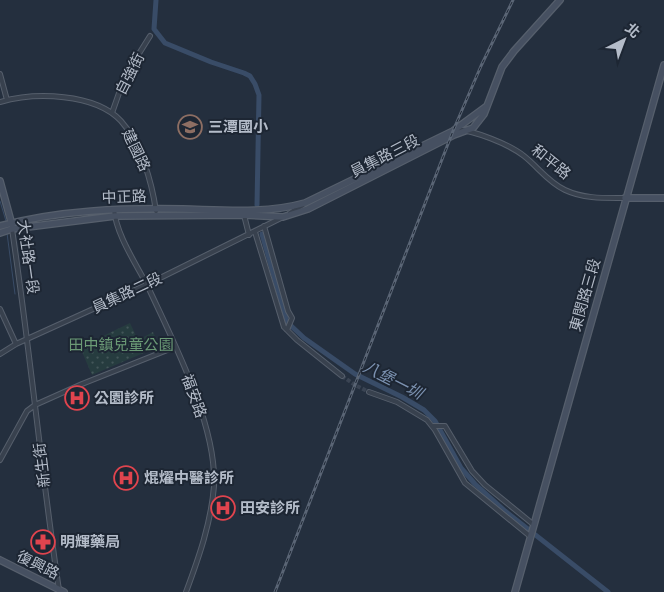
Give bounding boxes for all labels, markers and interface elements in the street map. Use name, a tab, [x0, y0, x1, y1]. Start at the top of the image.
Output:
north arrow	[599, 15, 649, 65]
text: 北	[622, 20, 643, 41]
street label: 自強街	[112, 50, 148, 98]
school or university icon: 三潭國小	[177, 114, 203, 140]
place label: 三潭國小	[208, 118, 269, 136]
street label: 建國路	[118, 126, 154, 174]
street label: 員集路三段	[347, 131, 423, 181]
street label: 和平路	[528, 141, 574, 183]
street label: 中正路	[101, 187, 147, 207]
street label: 大社路一段	[14, 219, 42, 295]
street label: 東閔路三段	[566, 256, 604, 334]
street label: 員集路二段	[89, 269, 165, 317]
park label: 田中鎮兒童公園	[68, 336, 174, 354]
water label: 八堡一圳	[360, 357, 428, 404]
street label: 福安路	[178, 372, 210, 420]
hospital icon: 公園診所	[64, 385, 90, 411]
place label: 公園診所	[94, 389, 154, 407]
street label: 新生街	[30, 442, 54, 488]
hospital icon: 焜燿中醫診所	[113, 465, 139, 491]
place label: 焜燿中醫診所	[144, 469, 234, 487]
hospital icon: 田安診所	[210, 495, 236, 521]
place label: 田安診所	[240, 499, 300, 517]
pharmacy icon: 明輝藥局	[30, 529, 56, 555]
place label: 明輝藥局	[60, 533, 120, 551]
street label: 復興路	[14, 547, 62, 583]

